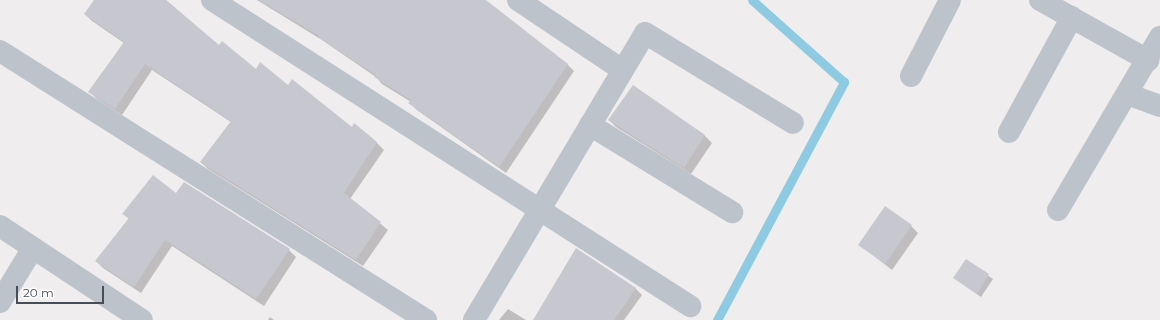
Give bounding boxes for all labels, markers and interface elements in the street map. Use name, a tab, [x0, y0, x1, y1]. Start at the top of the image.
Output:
scale bar	[18, 278, 106, 304]
text: 20 m	[23, 285, 54, 300]

